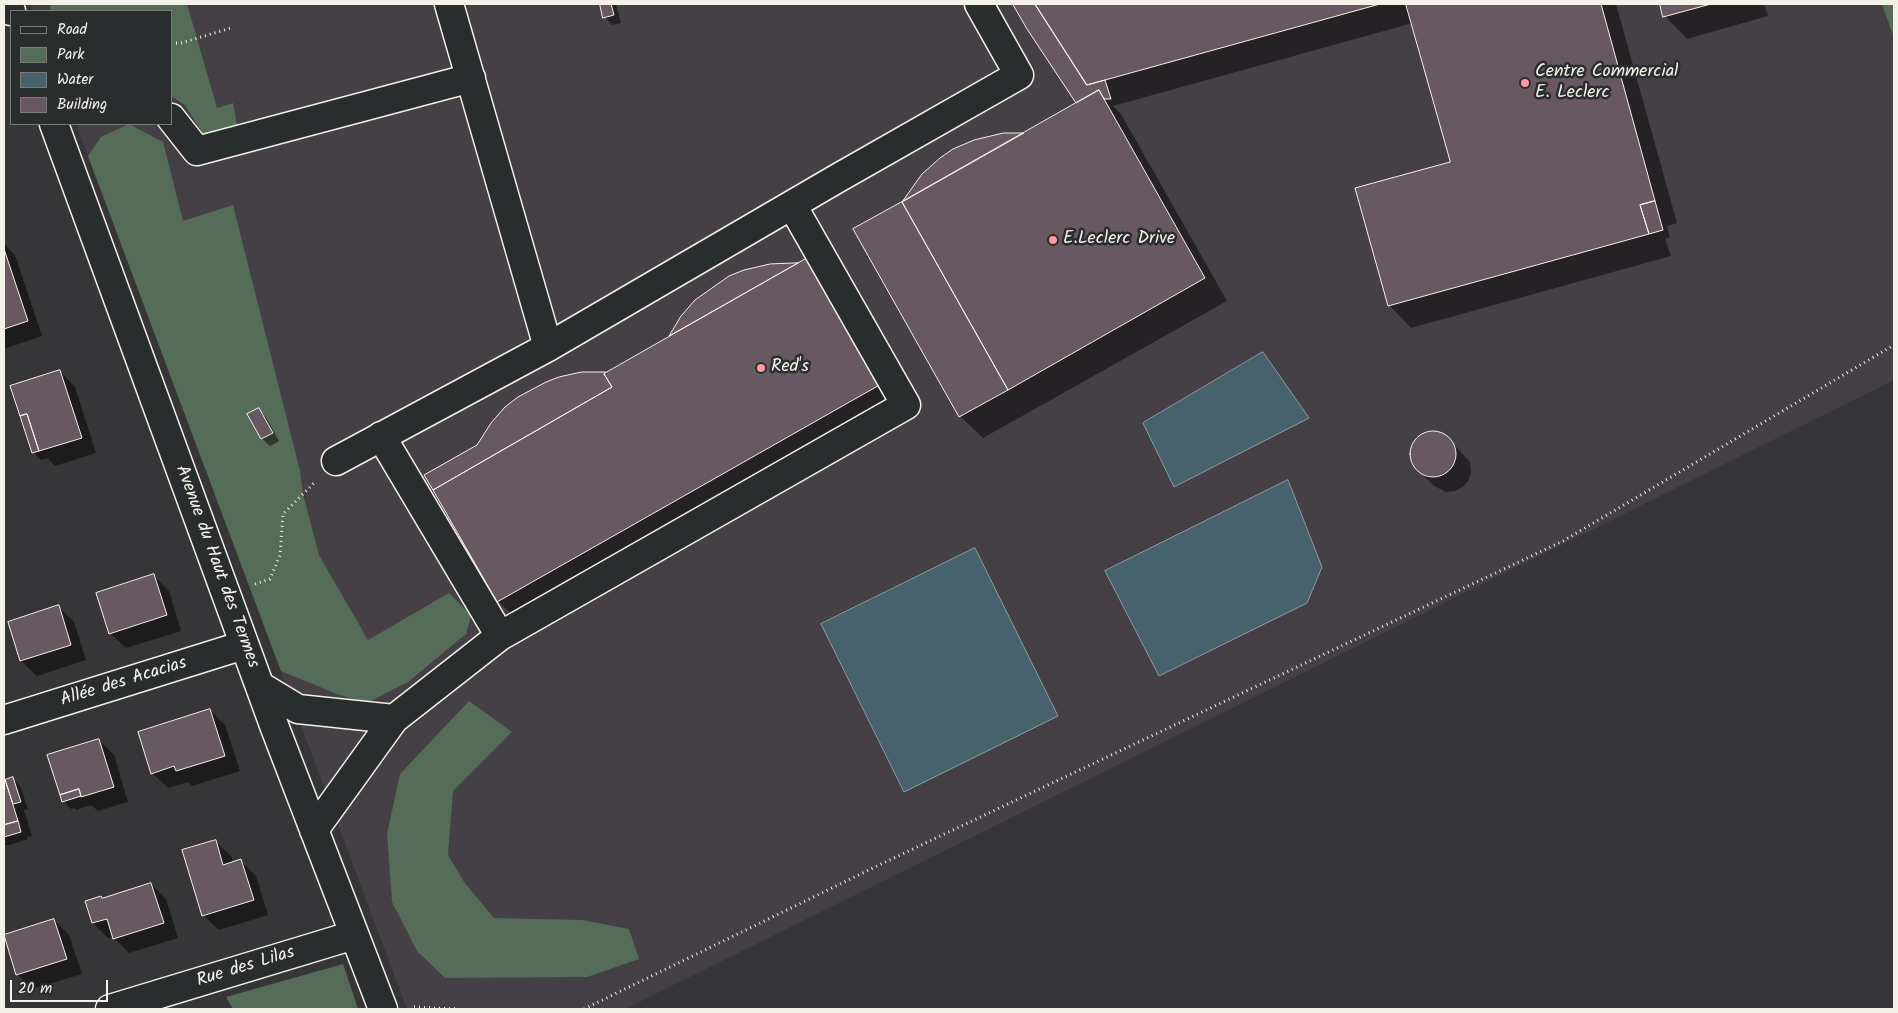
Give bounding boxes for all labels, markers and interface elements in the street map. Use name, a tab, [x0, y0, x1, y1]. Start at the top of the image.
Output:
legend	[10, 10, 172, 125]
text: Road	[57, 18, 87, 42]
text: Park	[57, 43, 84, 67]
place label: Centre Commercial E. Leclerc	[1535, 62, 1679, 104]
text: Water	[57, 68, 93, 92]
marker: Centre Commercial E. Leclerc	[1519, 77, 1531, 89]
text: Building	[57, 93, 107, 117]
place label: E.Leclerc Drive	[1063, 229, 1175, 251]
marker: E.Leclerc Drive	[1047, 234, 1059, 246]
place label: Red's	[771, 357, 809, 379]
marker: Red's	[755, 362, 767, 374]
street label: Avenue du Haut des Termes	[169, 463, 263, 671]
street label: Allée des Acacias	[58, 654, 190, 712]
street label: Rue des Lilas	[195, 943, 297, 993]
scale bar	[12, 970, 110, 1002]
text: 20 m	[18, 977, 52, 1001]

